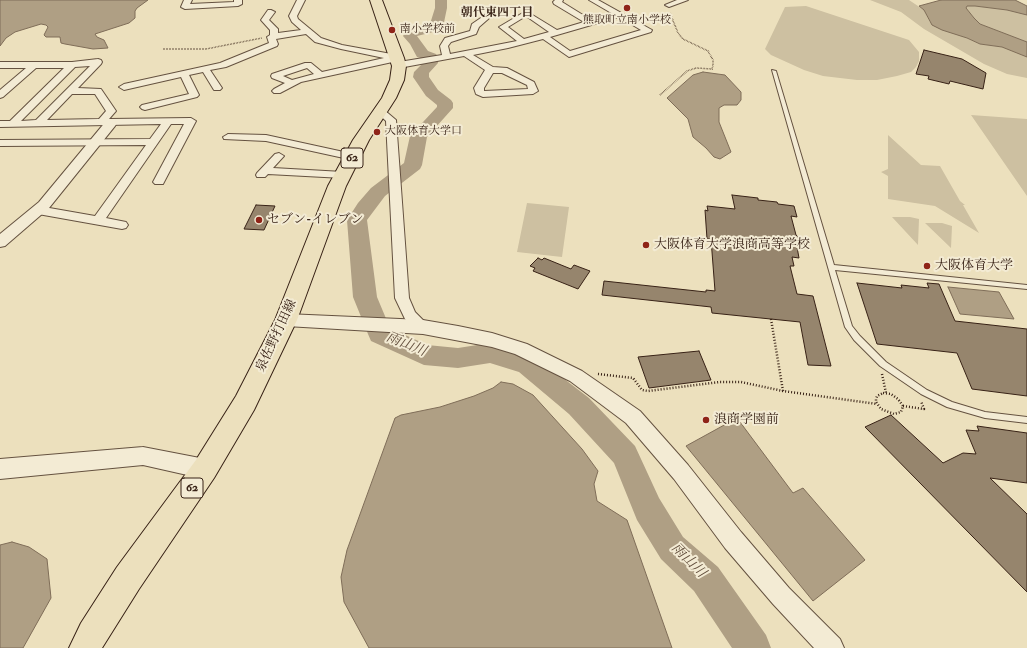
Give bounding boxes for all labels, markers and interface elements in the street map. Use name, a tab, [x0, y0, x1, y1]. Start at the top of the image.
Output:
marker: 熊取町立南小学校	[622, 3, 632, 13]
district label: 朝代東四丁目	[461, 6, 533, 20]
place label: 熊取町立南小学校	[583, 14, 671, 28]
place label: 南小学校前	[400, 23, 455, 37]
marker: 南小学校前	[387, 25, 397, 35]
place label: 大阪体育大学口	[385, 125, 462, 139]
marker: 大阪体育大学口	[372, 127, 382, 137]
road number: 62	[341, 148, 363, 168]
place label: セブン-イレブン	[267, 212, 363, 228]
marker: セブン-イレブン	[254, 215, 264, 225]
place label: 大阪体育大学浪商高等学校	[654, 237, 810, 253]
marker: 大阪体育大学浪商高等学校	[641, 240, 651, 250]
place label: 大阪体育大学	[935, 258, 1013, 274]
marker: 大阪体育大学	[922, 261, 932, 271]
street label: 泉佐野打田線	[253, 297, 301, 375]
water label: 雨山川	[383, 329, 429, 361]
place label: 浪商学園前	[714, 412, 779, 428]
marker: 浪商学園前	[701, 415, 711, 425]
road number: 62	[181, 478, 203, 498]
water label: 雨山川	[667, 540, 709, 582]

